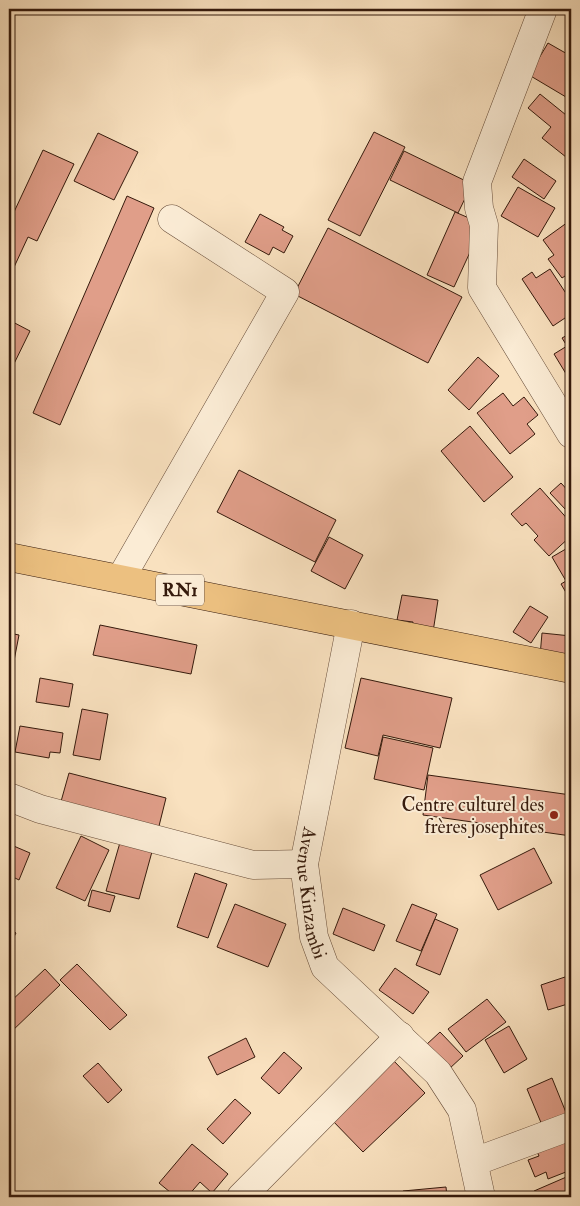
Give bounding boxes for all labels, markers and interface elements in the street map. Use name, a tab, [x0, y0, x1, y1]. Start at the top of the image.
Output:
road number: RN1	[156, 574, 204, 606]
place label: Centre culturel des frères josephites	[401, 793, 544, 840]
marker: Centre culturel des frères josephites	[548, 809, 560, 821]
street label: Avenue Kinzambi	[291, 824, 332, 962]

